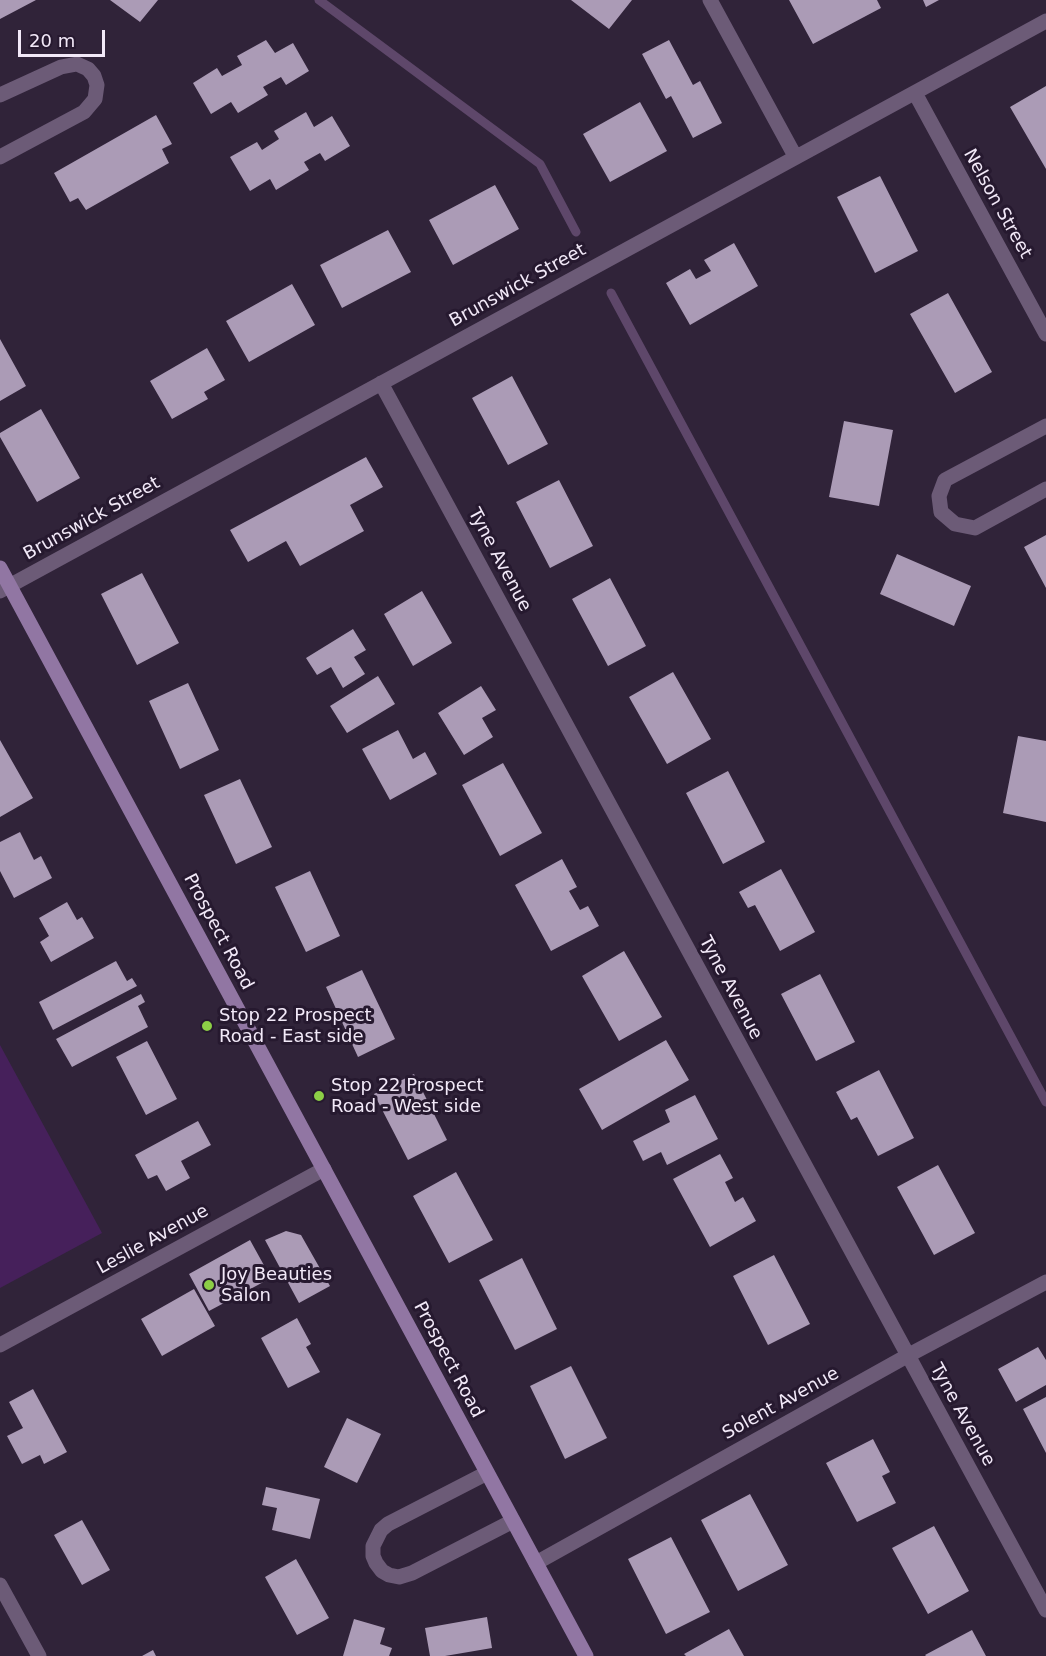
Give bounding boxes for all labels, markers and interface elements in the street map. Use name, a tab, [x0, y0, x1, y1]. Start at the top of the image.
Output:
scale bar	[21, 18, 108, 56]
text: 20 m	[29, 30, 75, 51]
street label: Nelson Street	[958, 146, 1036, 262]
street label: Brunswick Street	[446, 240, 590, 332]
street label: Brunswick Street	[20, 473, 164, 565]
street label: Tyne Avenue	[463, 505, 535, 615]
street label: Prospect Road	[178, 870, 258, 994]
street label: Tyne Avenue	[694, 933, 766, 1043]
place label: Stop 22 Prospect Road - East side	[219, 1005, 372, 1048]
marker: Stop 22 Prospect Road - East side	[200, 1019, 214, 1033]
place label: Stop 22 Prospect Road - West side	[331, 1075, 484, 1118]
marker: Stop 22 Prospect Road - West side	[312, 1089, 326, 1103]
street label: Leslie Avenue	[94, 1201, 212, 1279]
place label: Joy Beauties Salon	[221, 1264, 332, 1306]
marker: Joy Beauties Salon	[202, 1278, 216, 1292]
street label: Prospect Road	[408, 1298, 488, 1422]
street label: Tyne Avenue	[925, 1360, 999, 1470]
street label: Solent Avenue	[719, 1363, 843, 1445]

